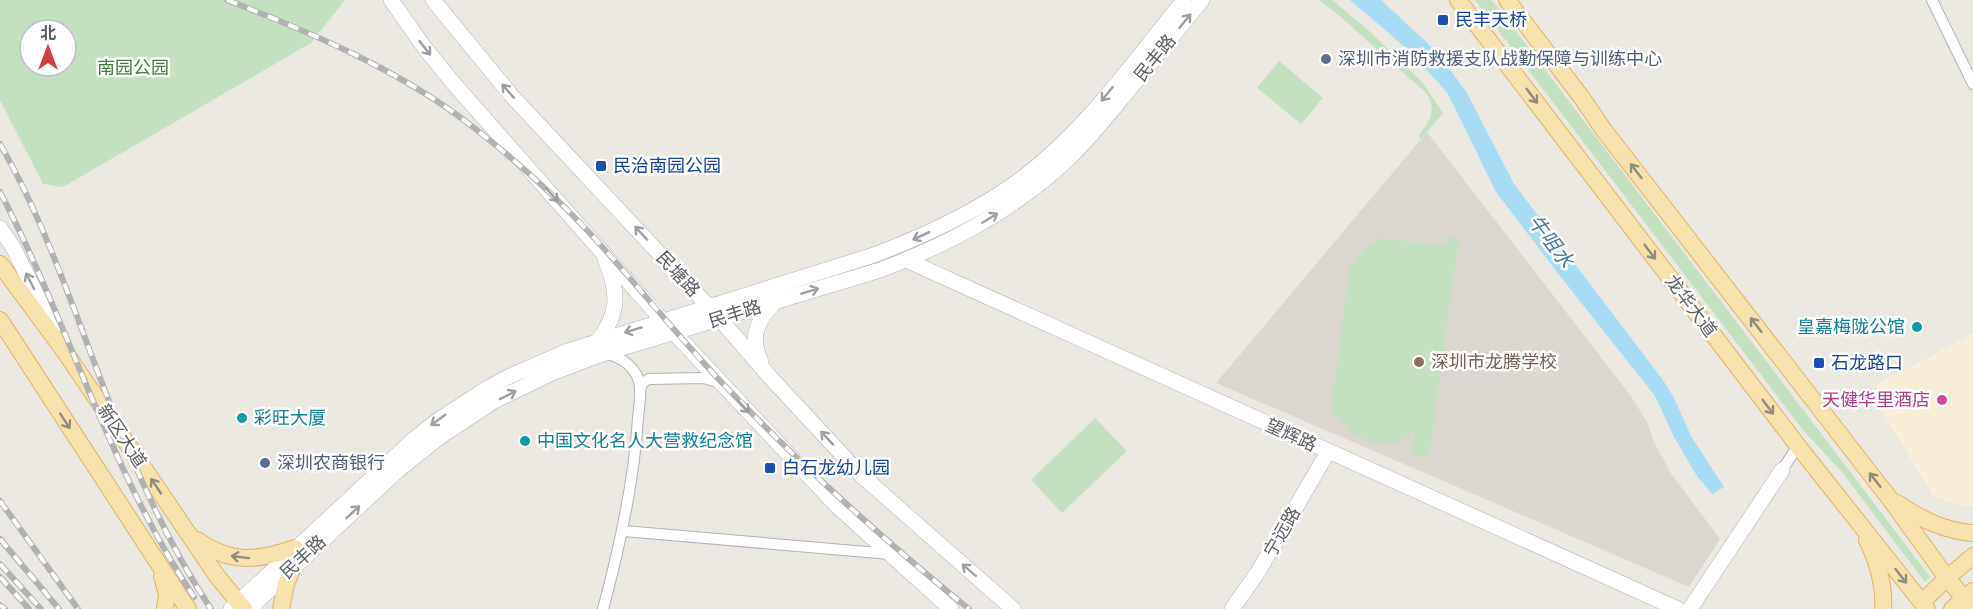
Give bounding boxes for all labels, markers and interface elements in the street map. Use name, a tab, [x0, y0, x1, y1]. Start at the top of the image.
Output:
place label: 民丰天桥	[1455, 8, 1527, 32]
one-way arrow	[1179, 13, 1192, 29]
marker: 民丰天桥	[1436, 13, 1450, 27]
north arrow	[18, 18, 78, 78]
text: 北	[40, 23, 56, 45]
street label: 民丰路	[1129, 29, 1181, 87]
one-way arrow	[418, 39, 431, 55]
place label: 深圳市消防救援支队战勤保障与训练中心	[1338, 47, 1662, 71]
marker: 深圳市消防救援支队战勤保障与训练中心	[1319, 52, 1333, 66]
park label: 南园公园	[97, 56, 169, 80]
one-way arrow	[501, 84, 515, 99]
one-way arrow	[1101, 86, 1114, 102]
one-way arrow	[1526, 88, 1539, 104]
place label: 民治南园公园	[613, 154, 721, 178]
marker: 民治南园公园	[594, 159, 608, 173]
one-way arrow	[1630, 164, 1643, 180]
one-way arrow	[546, 187, 559, 203]
water label: 牛咀水	[1522, 209, 1580, 274]
one-way arrow	[981, 211, 998, 223]
one-way arrow	[633, 226, 648, 241]
one-way arrow	[912, 231, 930, 243]
one-way arrow	[1644, 243, 1657, 259]
street label: 民塘路	[651, 246, 705, 302]
street label: 龙华大道	[1660, 270, 1722, 342]
one-way arrow	[24, 272, 36, 290]
one-way arrow	[800, 285, 819, 296]
street label: 民丰路	[706, 295, 764, 333]
place label: 皇嘉梅陇公馆	[1797, 315, 1905, 339]
one-way arrow	[1749, 318, 1762, 334]
marker: 皇嘉梅陇公馆	[1910, 320, 1924, 334]
one-way arrow	[624, 325, 643, 336]
place label: 深圳市龙腾学校	[1431, 350, 1557, 374]
place label: 石龙路口	[1831, 351, 1903, 375]
marker: 深圳市龙腾学校	[1412, 355, 1426, 369]
marker: 石龙路口	[1812, 356, 1826, 370]
one-way arrow	[498, 388, 516, 400]
place label: 天健华里酒店	[1822, 388, 1930, 412]
marker: 天健华里酒店	[1935, 393, 1949, 407]
one-way arrow	[735, 398, 750, 413]
street label: 新区大道	[92, 399, 152, 473]
one-way arrow	[1762, 399, 1775, 415]
place label: 彩旺大厦	[254, 406, 326, 430]
marker: 彩旺大厦	[235, 411, 249, 425]
one-way arrow	[60, 412, 72, 429]
street label: 望辉路	[1261, 413, 1321, 457]
one-way arrow	[431, 414, 447, 426]
place label: 中国文化名人大营救纪念馆	[537, 429, 753, 453]
one-way arrow	[820, 431, 834, 446]
marker: 中国文化名人大营救纪念馆	[518, 434, 532, 448]
place label: 深圳农商银行	[277, 451, 385, 475]
marker: 深圳农商银行	[258, 456, 272, 470]
place label: 白石龙幼儿园	[782, 456, 890, 480]
marker: 白石龙幼儿园	[763, 461, 777, 475]
one-way arrow	[1868, 472, 1881, 488]
one-way arrow	[150, 478, 162, 494]
street label: 宁远路	[1258, 503, 1306, 561]
one-way arrow	[345, 505, 360, 519]
street label: 民丰路	[275, 530, 331, 584]
one-way arrow	[230, 552, 250, 563]
one-way arrow	[962, 564, 978, 578]
one-way arrow	[1894, 567, 1907, 583]

